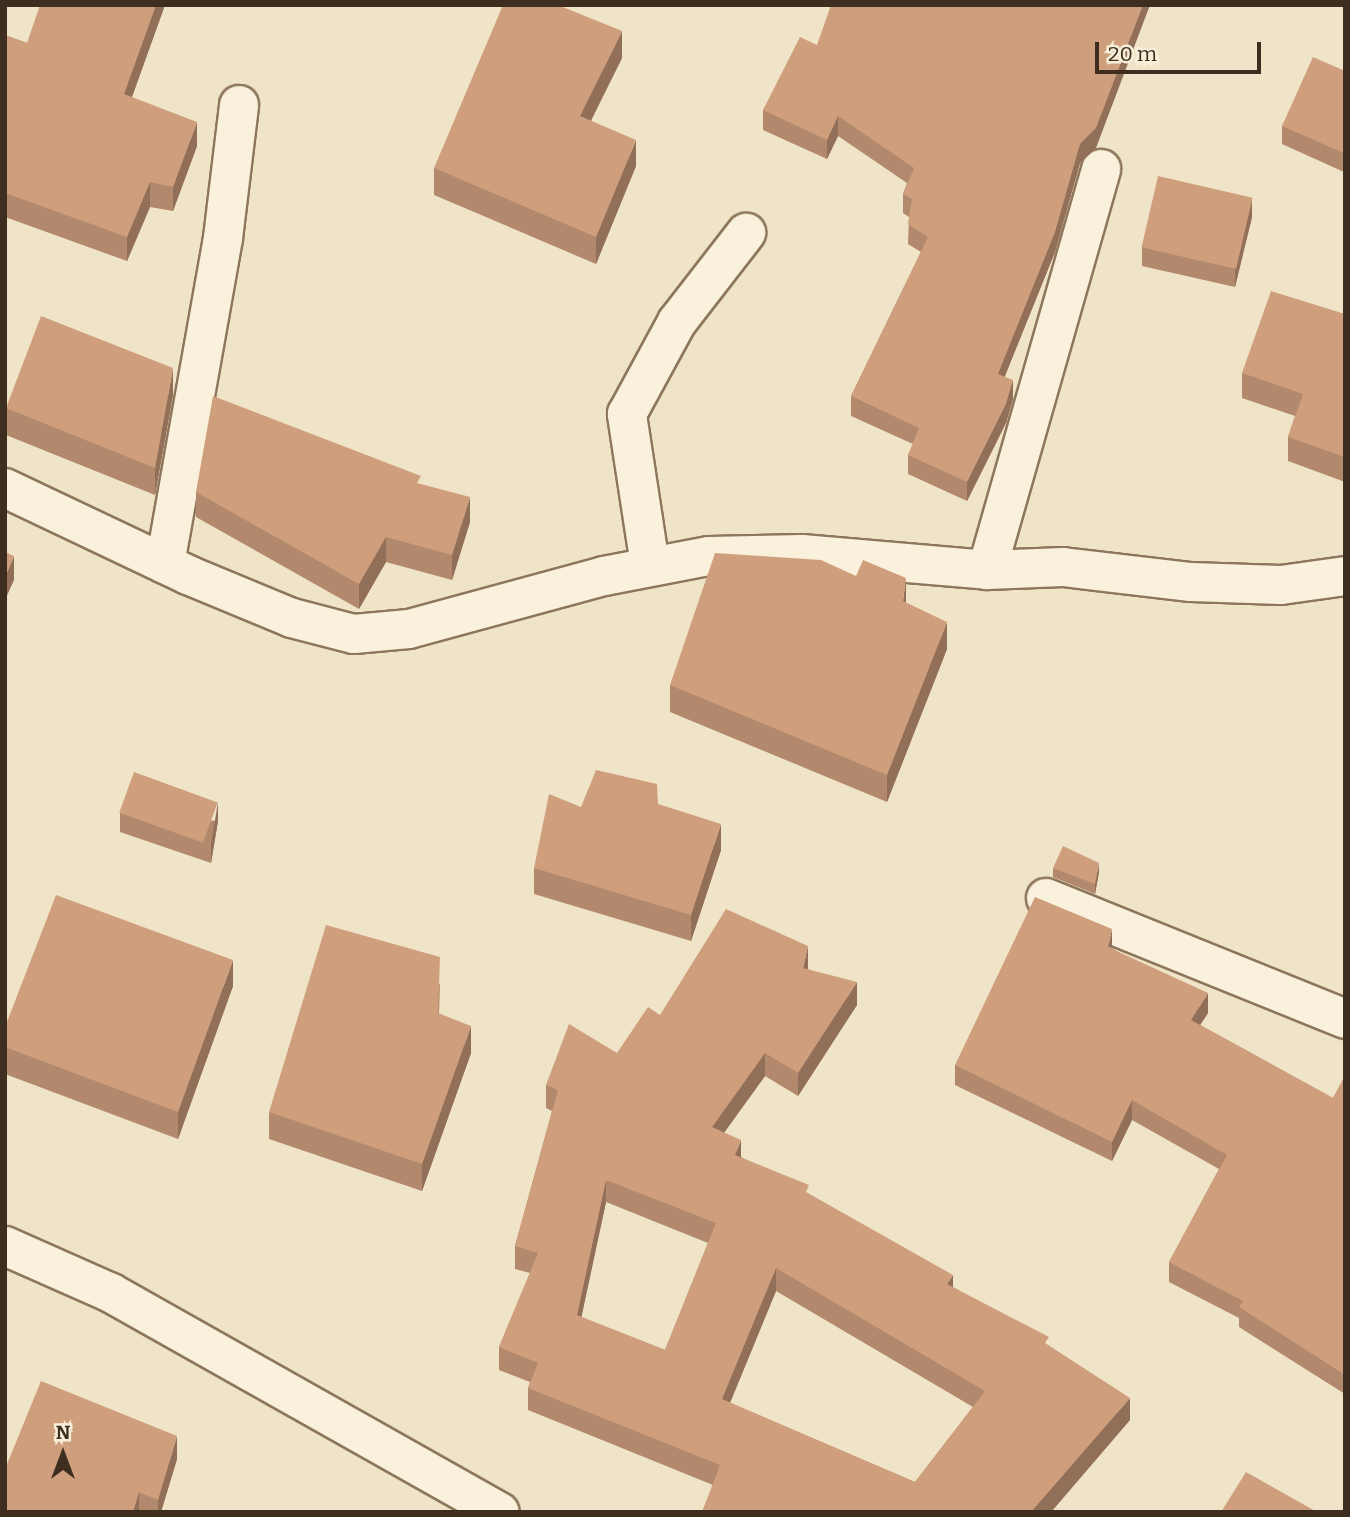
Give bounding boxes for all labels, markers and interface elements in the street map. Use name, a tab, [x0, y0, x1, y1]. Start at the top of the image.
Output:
scale bar	[1098, 28, 1264, 72]
text: 20 m	[1108, 41, 1157, 67]
north arrow	[28, 1419, 98, 1489]
text: N	[56, 1421, 70, 1444]

